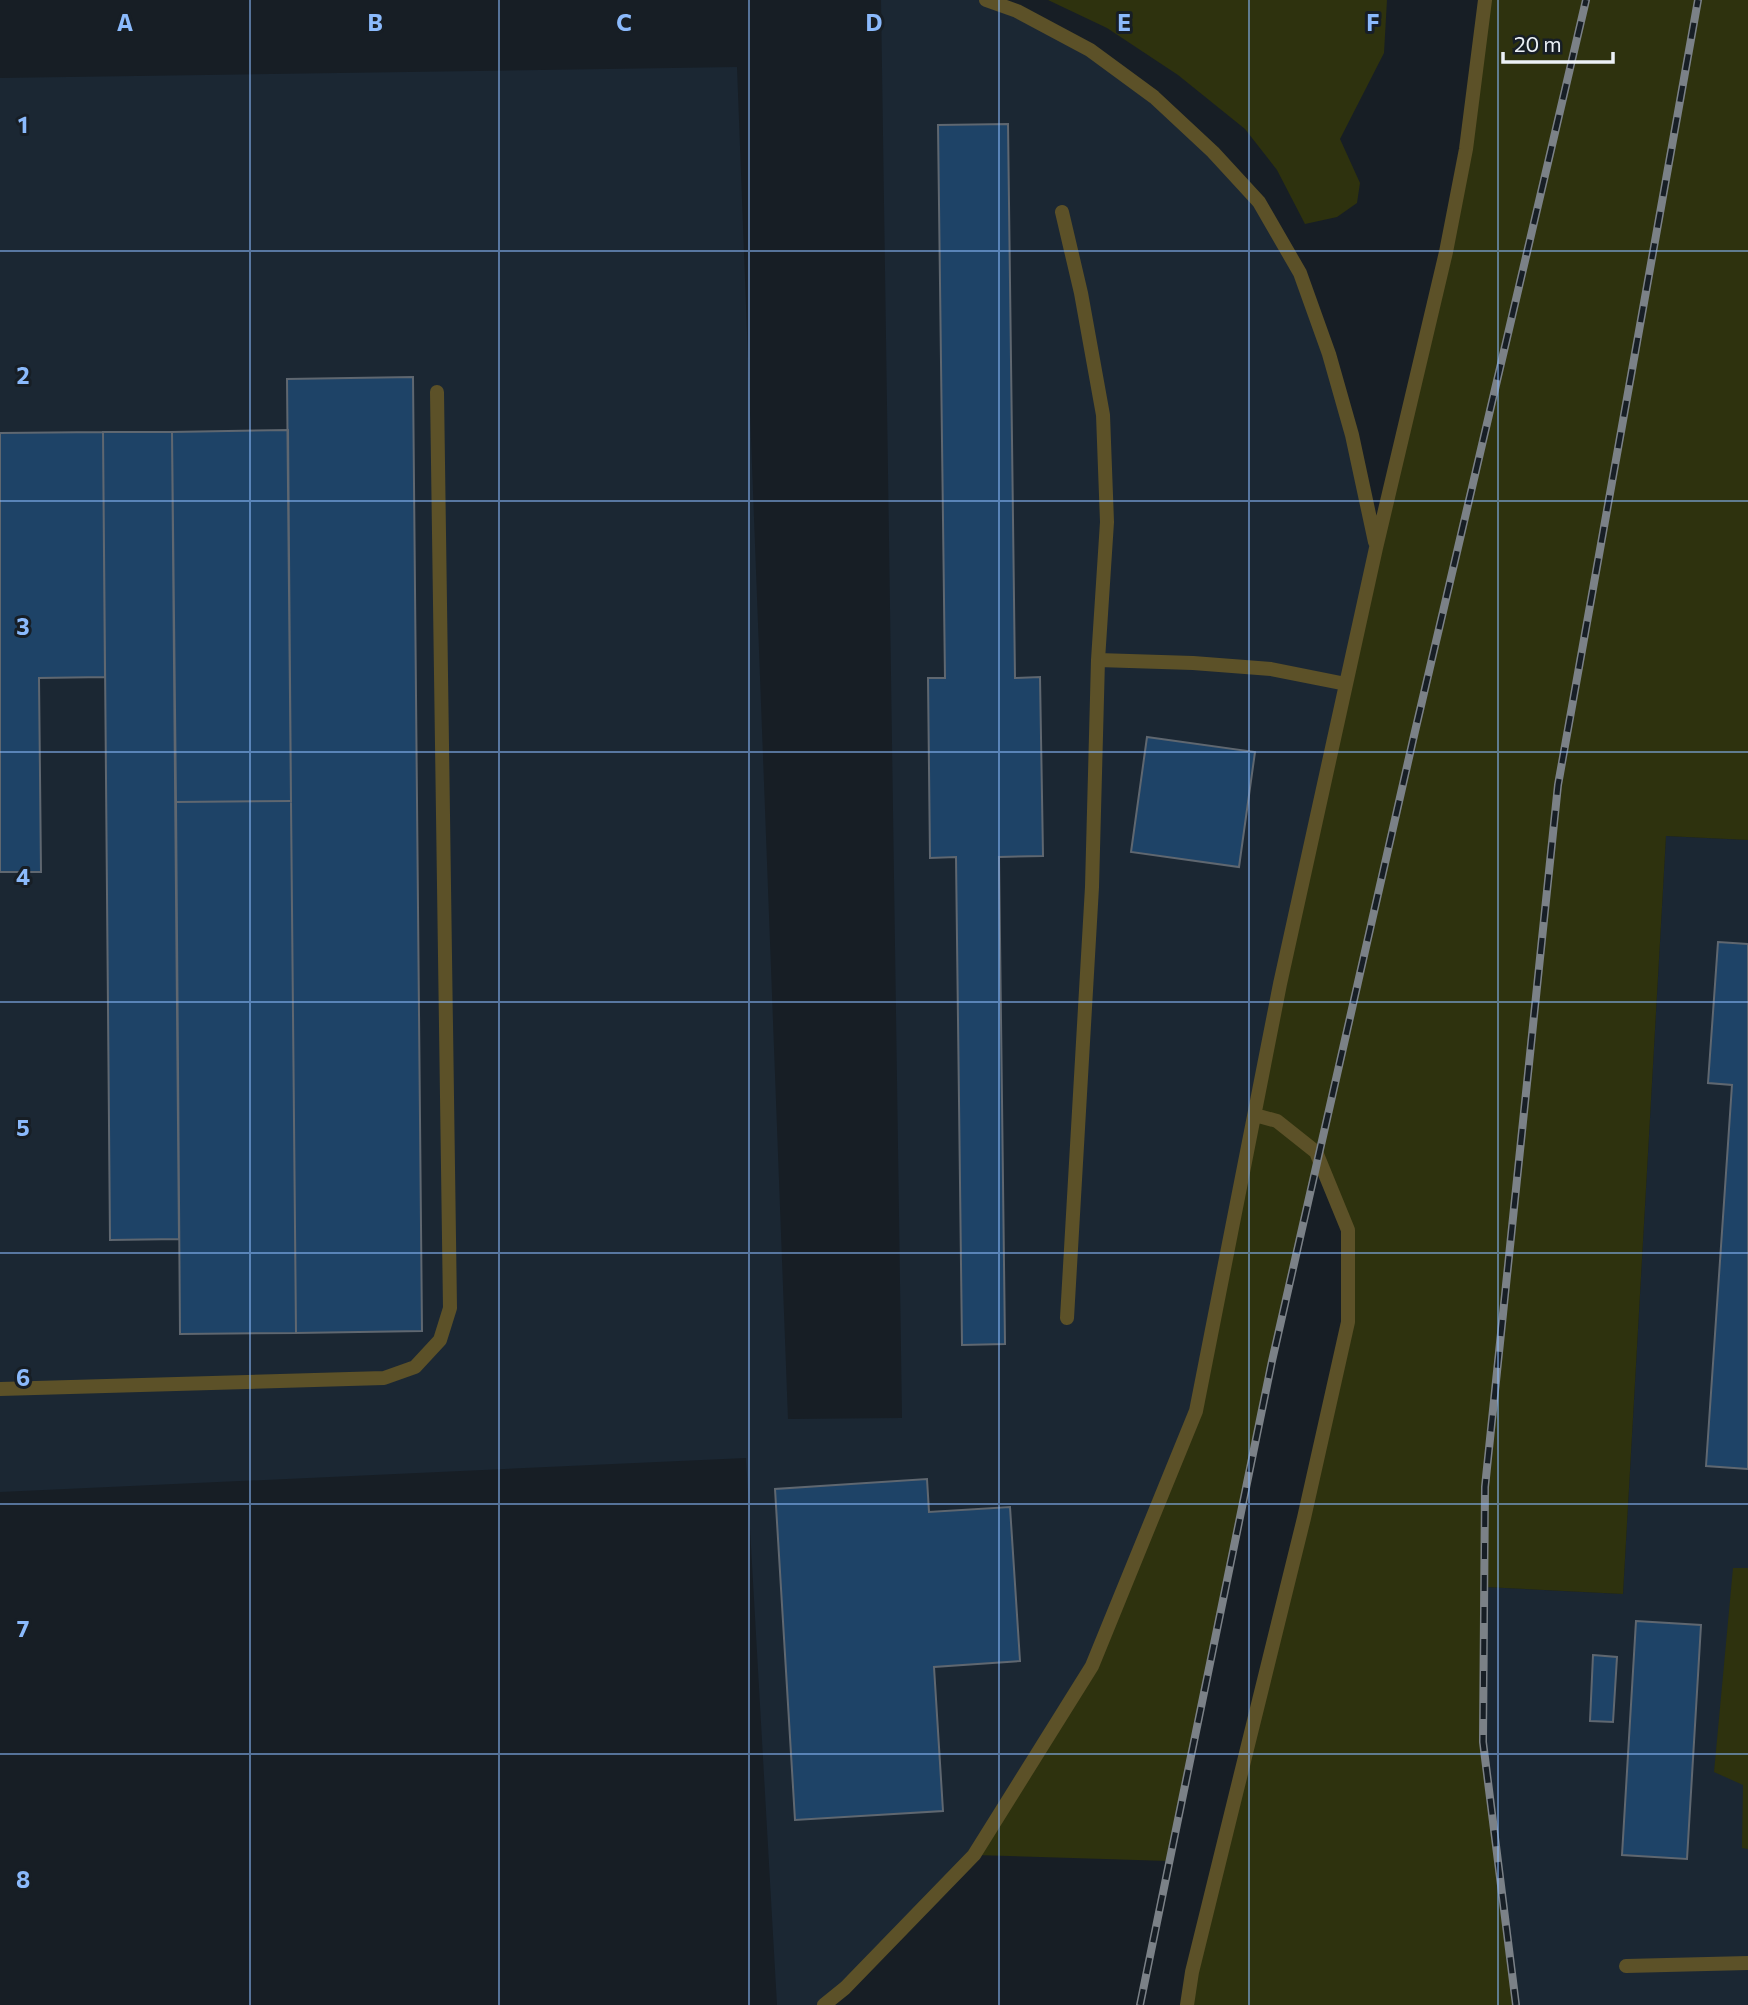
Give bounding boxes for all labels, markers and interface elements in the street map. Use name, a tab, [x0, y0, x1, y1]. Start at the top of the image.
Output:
text: A	[117, 8, 134, 36]
text: B	[367, 8, 383, 36]
text: C	[616, 8, 632, 36]
text: D	[866, 8, 883, 36]
text: E	[1117, 8, 1131, 36]
text: F	[1366, 8, 1380, 36]
scale bar	[1503, 21, 1613, 65]
text: 20 m	[1514, 31, 1562, 56]
text: 1	[18, 110, 28, 138]
text: 2	[16, 361, 30, 389]
text: 3	[16, 612, 30, 640]
text: 4	[16, 862, 30, 890]
text: 5	[16, 1113, 30, 1141]
text: 6	[16, 1363, 30, 1391]
text: 7	[17, 1614, 29, 1642]
text: 8	[16, 1865, 30, 1893]

